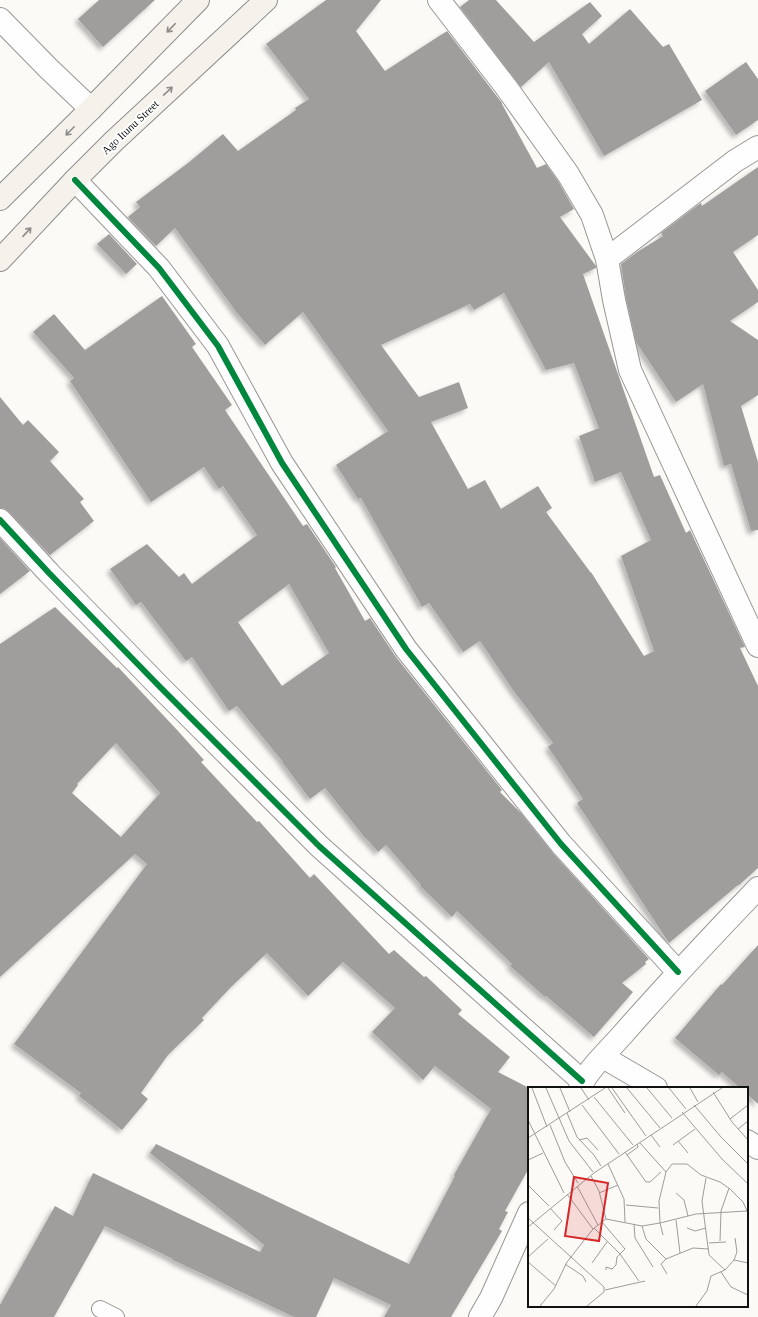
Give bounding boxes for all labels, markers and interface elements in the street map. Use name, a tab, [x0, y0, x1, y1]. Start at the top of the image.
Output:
one-way arrow	[166, 23, 175, 33]
one-way arrow	[163, 86, 173, 96]
street label: Ago Itunu Street	[99, 98, 161, 156]
one-way arrow	[65, 126, 75, 136]
one-way arrow	[22, 227, 31, 237]
inset map	[528, 1087, 748, 1307]

